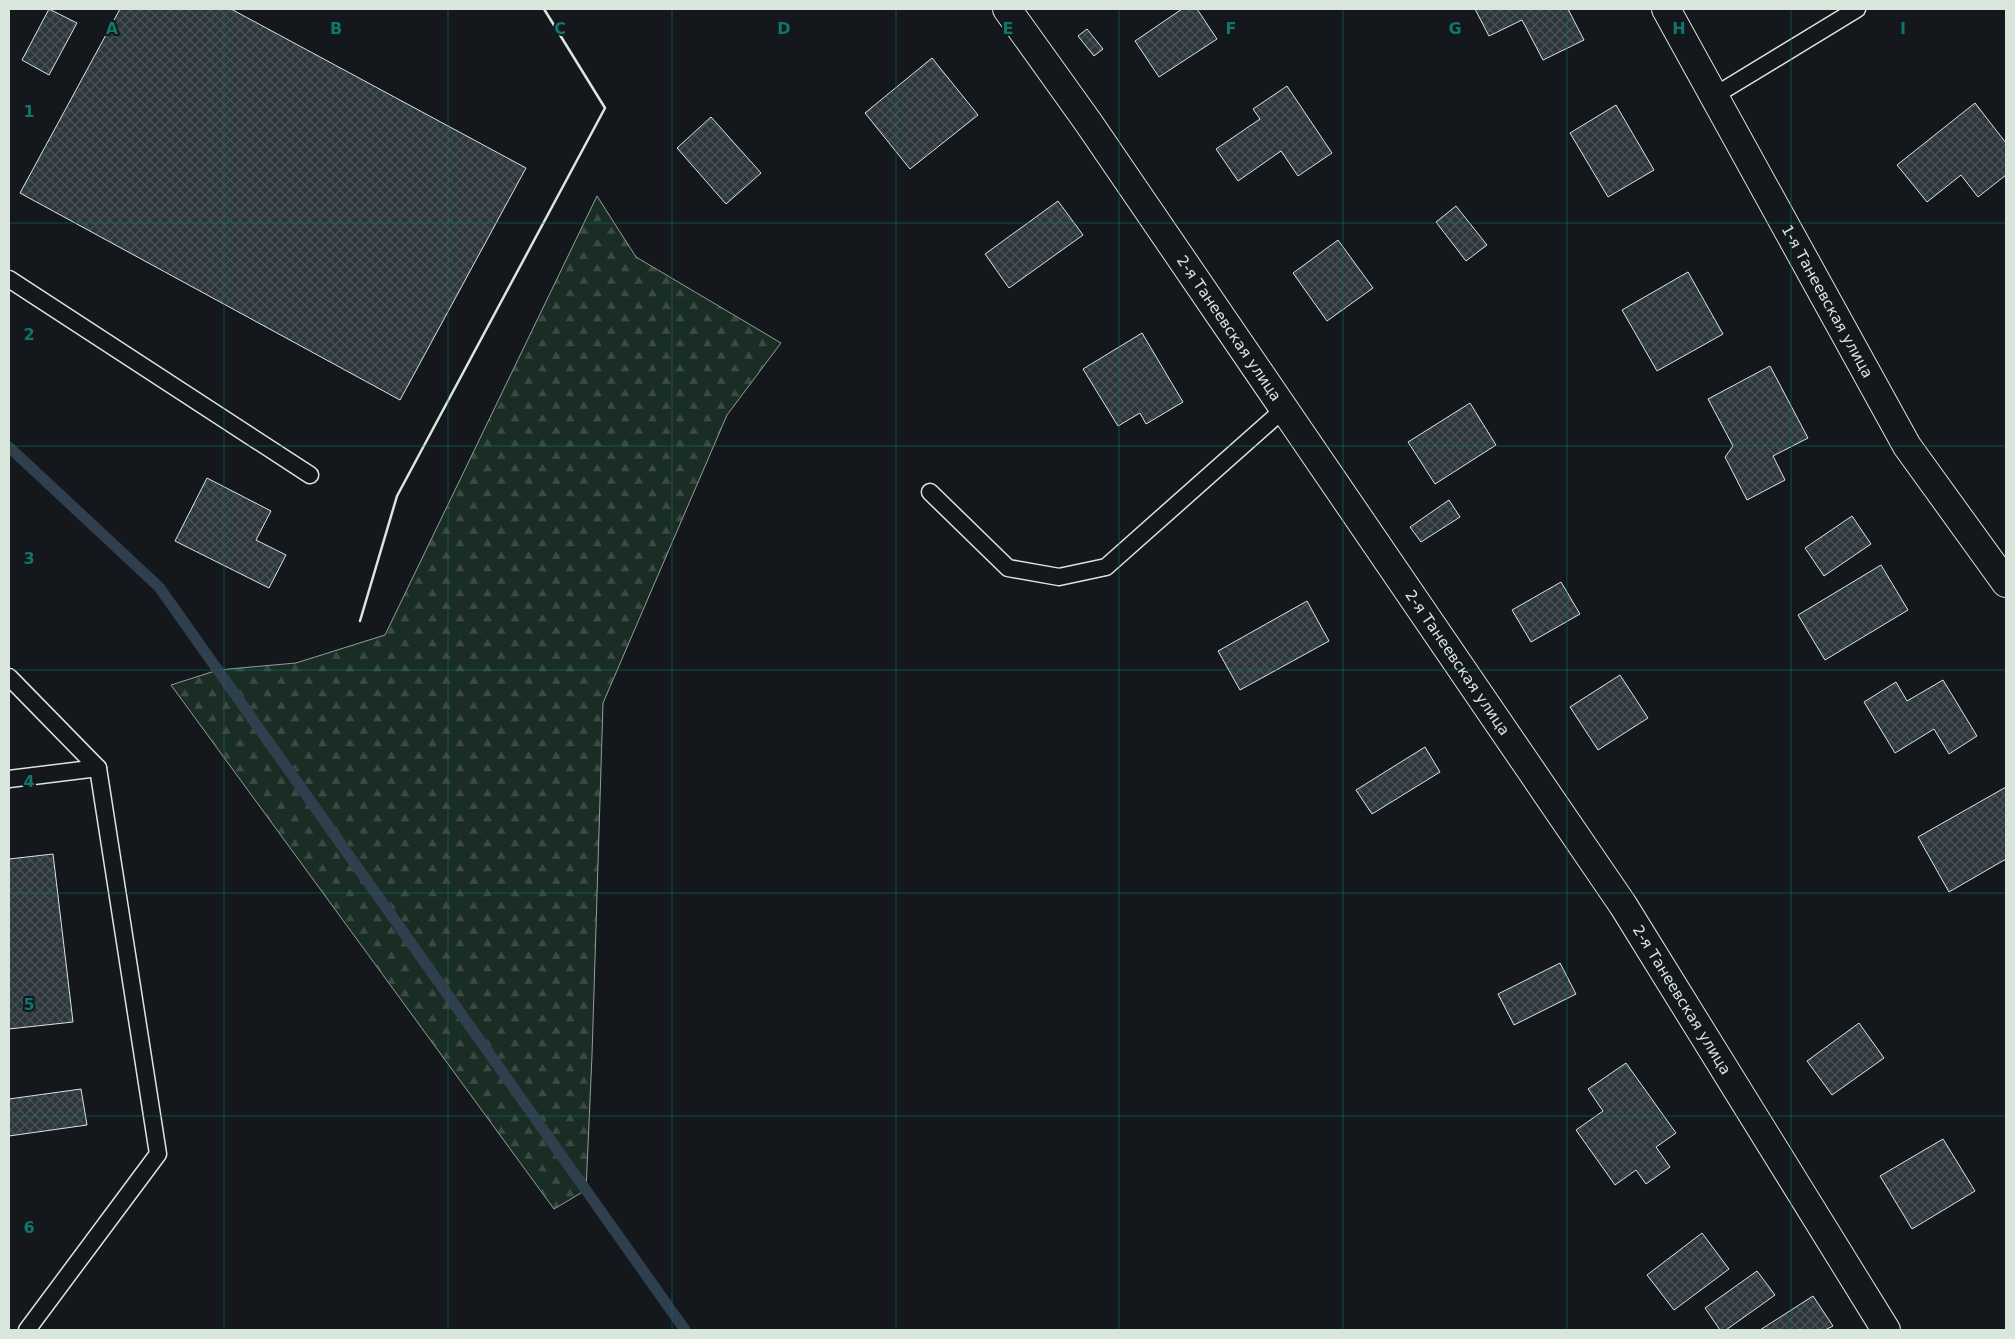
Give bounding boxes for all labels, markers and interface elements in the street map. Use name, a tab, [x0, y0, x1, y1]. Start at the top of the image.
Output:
text: A	[106, 19, 119, 38]
text: B	[330, 19, 342, 38]
text: C	[554, 19, 566, 38]
text: D	[777, 19, 791, 38]
text: E	[1003, 19, 1013, 38]
text: F	[1226, 19, 1236, 38]
text: G	[1448, 19, 1462, 38]
text: H	[1672, 19, 1686, 38]
text: I	[1900, 19, 1906, 38]
text: 1	[23, 102, 35, 121]
street label: 1-я Танеевская улица	[1778, 222, 1877, 381]
street label: 2-я Танеевская улица	[1173, 252, 1285, 405]
text: 2	[23, 325, 35, 344]
text: 3	[23, 549, 35, 568]
street label: 2-я Танеевская улица	[1401, 587, 1514, 739]
text: 4	[23, 772, 35, 791]
street label: 2-я Танеевская улица	[1629, 922, 1735, 1078]
text: 5	[23, 995, 35, 1014]
text: 6	[23, 1218, 35, 1237]

